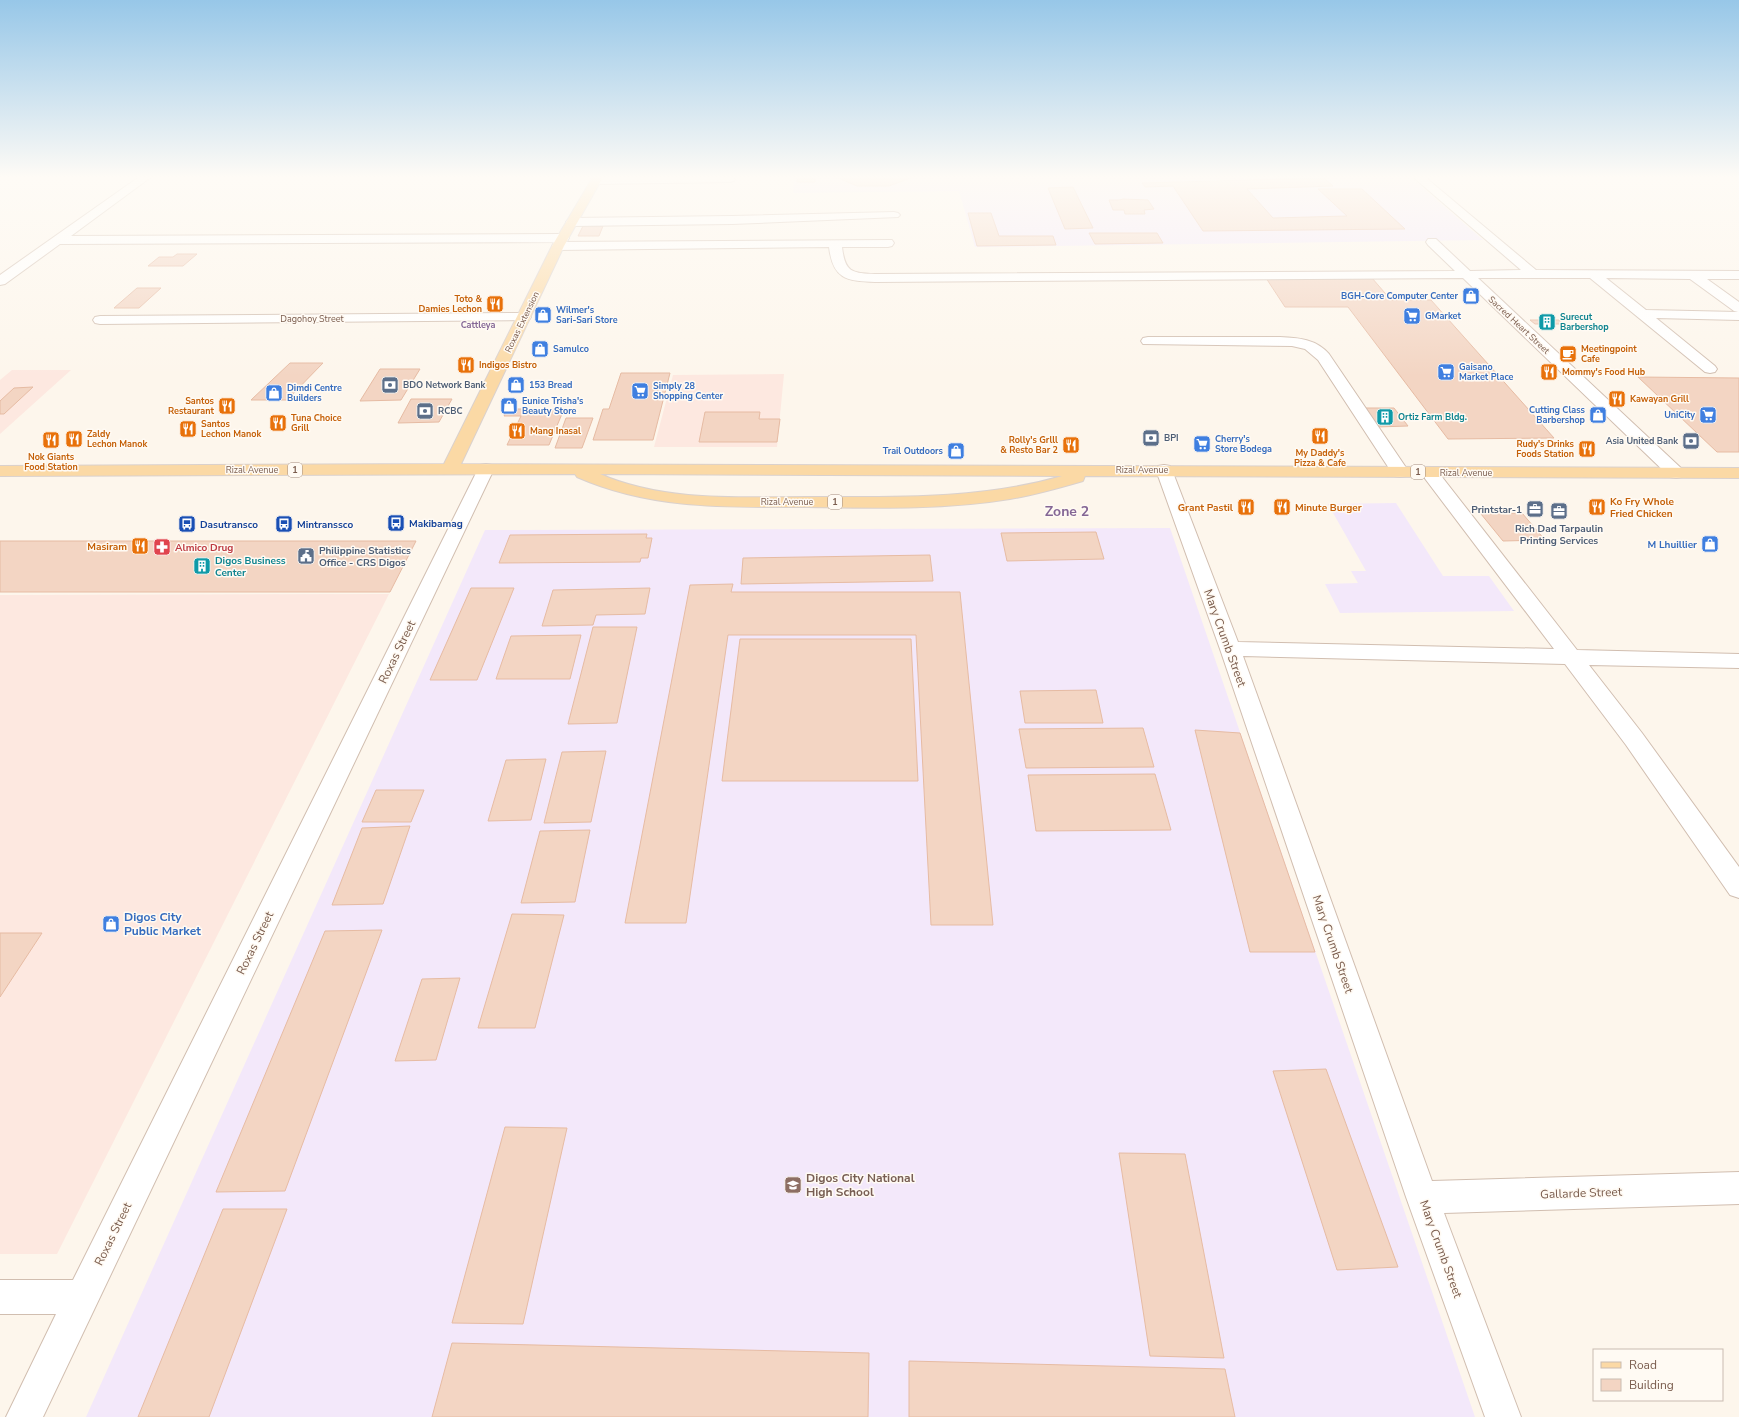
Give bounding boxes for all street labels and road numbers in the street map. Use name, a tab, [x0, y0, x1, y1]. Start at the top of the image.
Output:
street label: Roxas Extension	[502, 290, 542, 354]
street label: Sacred Heart Street	[1486, 293, 1553, 357]
street label: Dagohoy Street	[280, 313, 344, 325]
road number: 1	[288, 463, 302, 477]
street label: Rizal Avenue	[226, 464, 279, 476]
street label: Rizal Avenue	[1116, 464, 1169, 476]
road number: 1	[1411, 465, 1425, 479]
street label: Rizal Avenue	[1440, 467, 1493, 479]
road number: 1	[828, 495, 842, 509]
street label: Rizal Avenue	[761, 496, 814, 508]
street label: Mary Crumb Street	[1200, 587, 1250, 690]
street label: Roxas Street	[375, 617, 420, 686]
street label: Mary Crumb Street	[1309, 893, 1358, 996]
street label: Roxas Street	[233, 908, 278, 977]
street label: Gallarde Street	[1540, 1184, 1623, 1202]
street label: Mary Crumb Street	[1416, 1198, 1466, 1301]
street label: Roxas Street	[91, 1199, 136, 1268]

